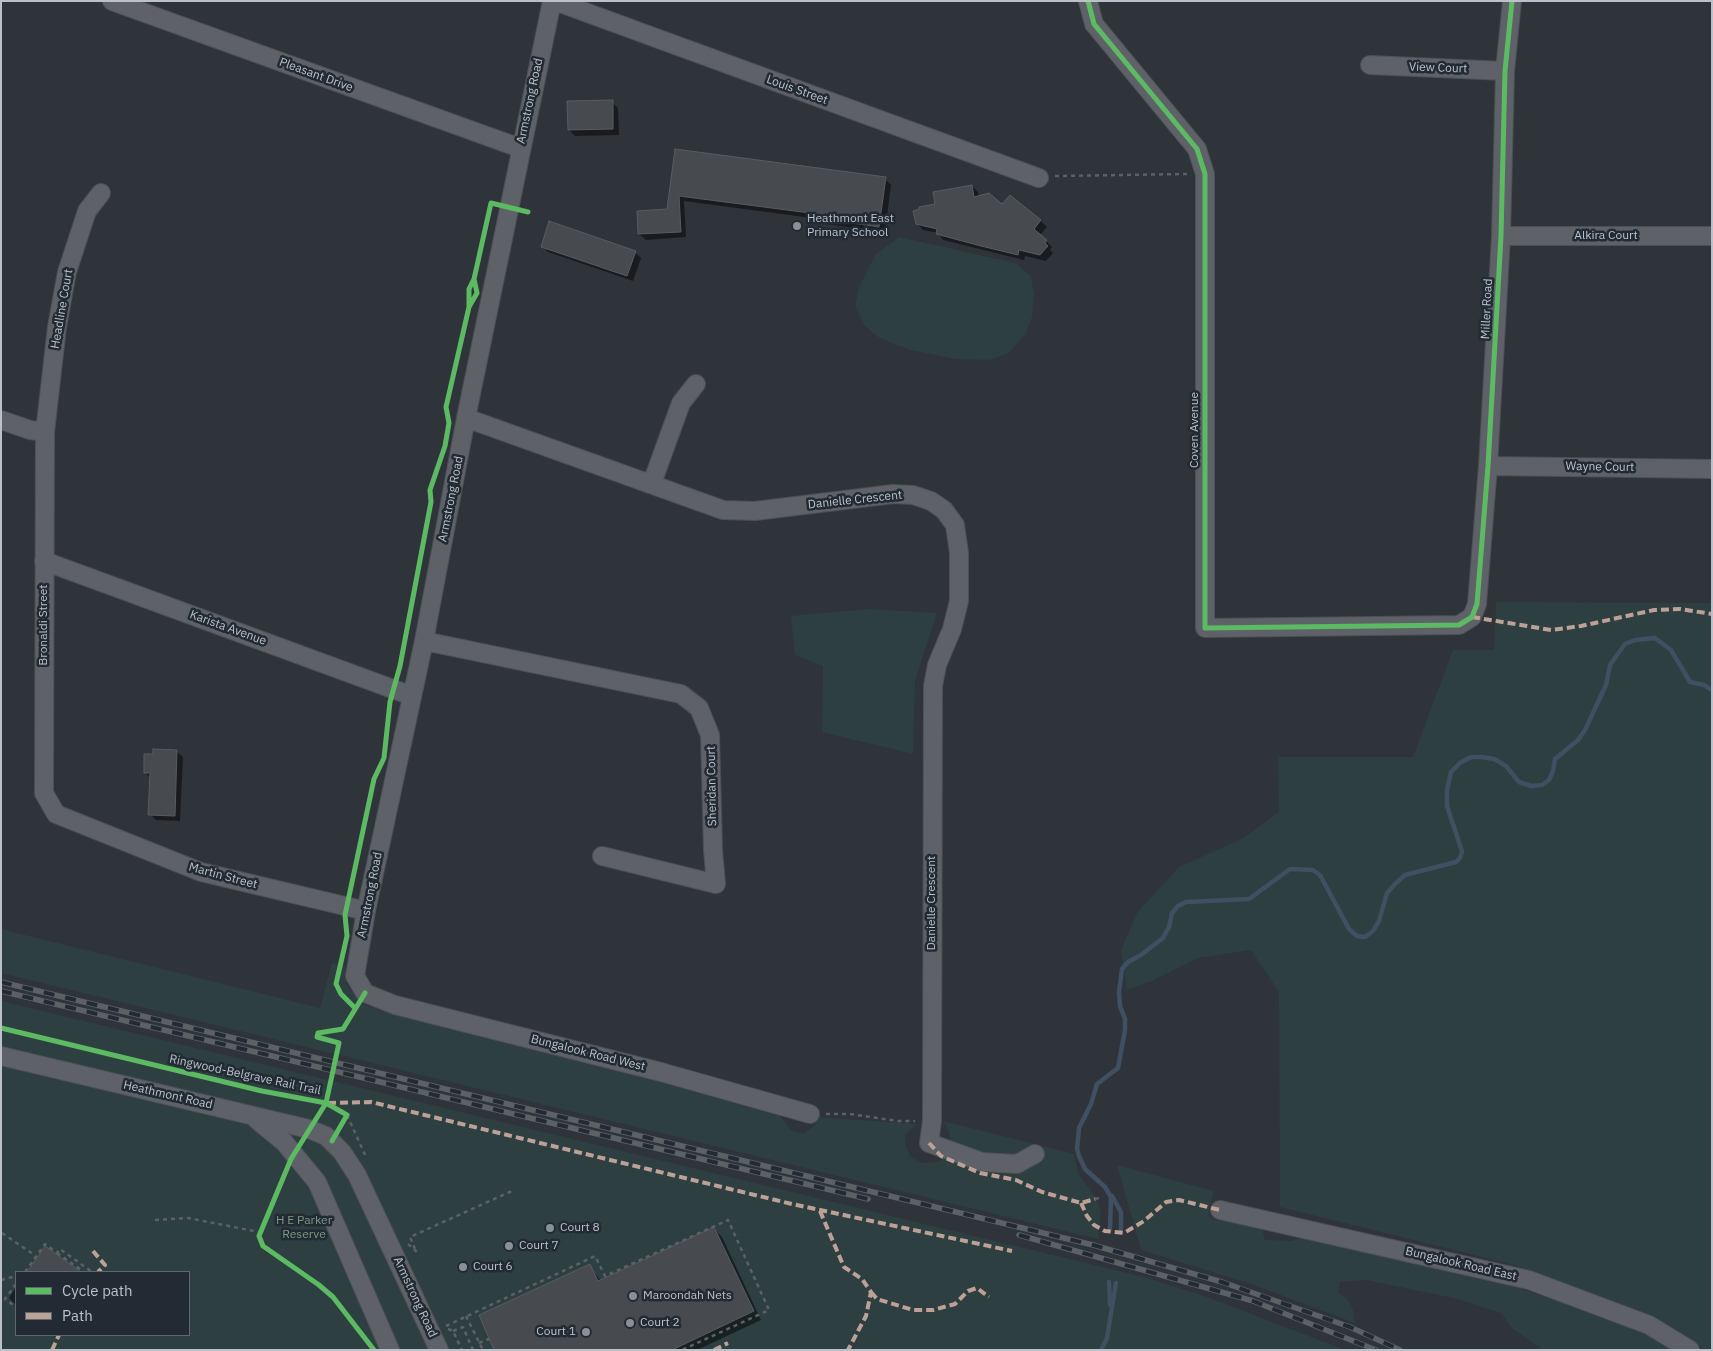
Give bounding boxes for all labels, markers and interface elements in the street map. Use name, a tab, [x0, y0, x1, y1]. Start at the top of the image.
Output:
street label: Pleasant Drive	[277, 55, 355, 95]
street label: Armstrong Road	[514, 57, 546, 145]
street label: View Court	[1408, 60, 1468, 76]
street label: Louis Street	[764, 72, 830, 108]
place label: Heathmont East Primary School	[807, 212, 894, 240]
marker: Heathmont East Primary School	[791, 220, 803, 232]
street label: Alkira Court	[1574, 229, 1638, 243]
street label: Headline Court	[48, 268, 76, 350]
street label: Miller Road	[1478, 278, 1496, 340]
street label: Coven Avenue	[1188, 392, 1202, 468]
street label: Armstrong Road	[436, 455, 466, 543]
street label: Wayne Court	[1565, 459, 1635, 475]
street label: Danielle Crescent	[807, 488, 903, 512]
street label: Bronaldi Street	[37, 584, 51, 666]
street label: Karista Avenue	[188, 607, 268, 649]
street label: Sheridan Court	[704, 746, 720, 826]
street label: Armstrong Road	[355, 851, 385, 939]
street label: Danielle Crescent	[925, 856, 939, 950]
street label: Martin Street	[187, 860, 259, 892]
street label: Bungalook Road West	[529, 1032, 647, 1074]
street label: Ringwood-Belgrave Rail Trail	[168, 1052, 322, 1098]
street label: Heathmont Road	[122, 1078, 214, 1112]
park label: H E Parker Reserve	[276, 1214, 332, 1242]
place label: Court 8	[560, 1221, 600, 1235]
marker: Court 8	[544, 1222, 556, 1234]
place label: Court 7	[519, 1239, 559, 1253]
marker: Court 7	[503, 1240, 515, 1252]
street label: Bungalook Road East	[1404, 1244, 1518, 1284]
street label: Armstrong Road	[390, 1254, 440, 1340]
place label: Court 6	[473, 1260, 513, 1274]
marker: Court 6	[457, 1261, 469, 1273]
legend	[15, 1271, 190, 1336]
text: Cycle path	[62, 1281, 133, 1300]
place label: Maroondah Nets	[643, 1289, 732, 1303]
marker: Maroondah Nets	[627, 1290, 639, 1302]
text: Path	[62, 1306, 93, 1325]
place label: Court 2	[640, 1316, 680, 1330]
marker: Court 2	[624, 1317, 636, 1329]
place label: Court 1	[536, 1325, 576, 1339]
marker: Court 1	[580, 1326, 592, 1338]

